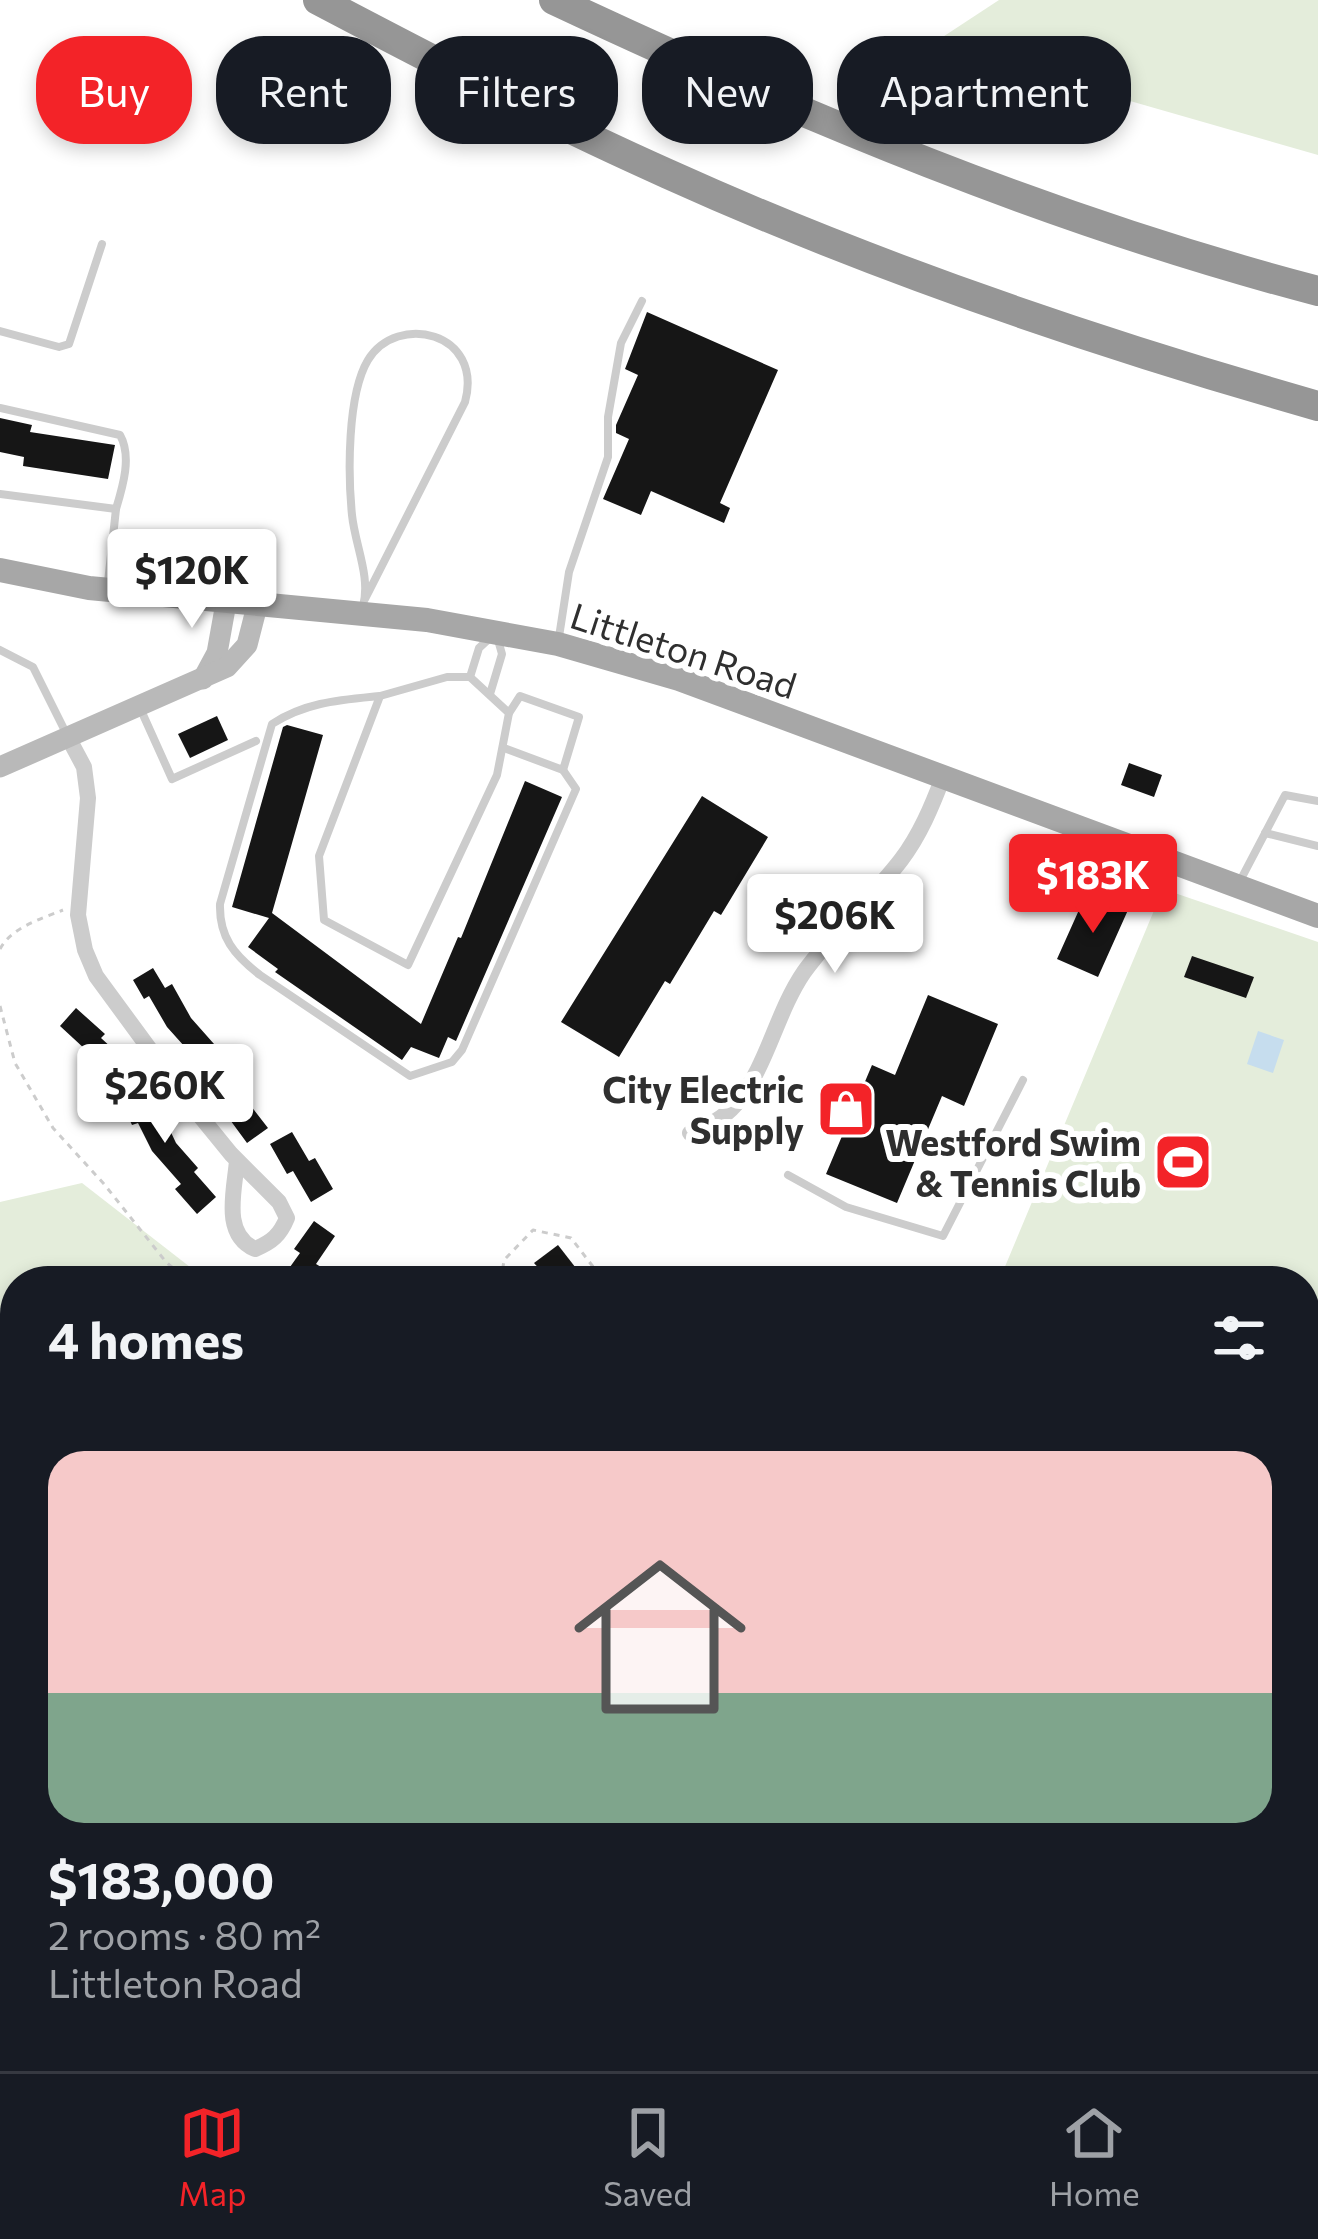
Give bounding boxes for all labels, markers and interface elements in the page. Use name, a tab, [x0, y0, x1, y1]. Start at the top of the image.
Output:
chip: Buy	[36, 36, 192, 144]
chip: Rent	[216, 36, 391, 144]
chip: Filters	[415, 36, 618, 144]
chip: New	[642, 36, 813, 144]
chip: Apartment	[837, 36, 1131, 144]
pin: $120K	[108, 529, 276, 631]
text: $120K	[134, 544, 250, 592]
street label: Littleton Road	[566, 592, 802, 706]
pin: $183K	[1009, 834, 1177, 936]
text: $183K	[1036, 849, 1150, 897]
pin: $206K	[751, 874, 919, 976]
text: $206K	[774, 889, 896, 937]
pin: $260K	[81, 1044, 249, 1146]
text: $260K	[104, 1059, 226, 1107]
place label: City Electric Supply	[602, 1066, 804, 1151]
shop icon: City Electric Supply	[815, 1078, 877, 1140]
place label: Westford Swim & Tennis Club	[885, 1119, 1141, 1204]
sports icon: Westford Swim & Tennis Club	[1152, 1131, 1214, 1193]
icon: filters	[1206, 1305, 1272, 1371]
text: 4 homes	[48, 1307, 244, 1370]
icon: home	[552, 1529, 768, 1745]
text: $183,000	[48, 1847, 274, 1910]
text: 2 rooms · 80 m²	[48, 1910, 321, 1958]
text: Littleton Road	[48, 1958, 302, 2006]
tab: Map	[178, 2100, 246, 2213]
tab: Saved	[603, 2100, 692, 2213]
tab: Home	[1049, 2100, 1140, 2213]

